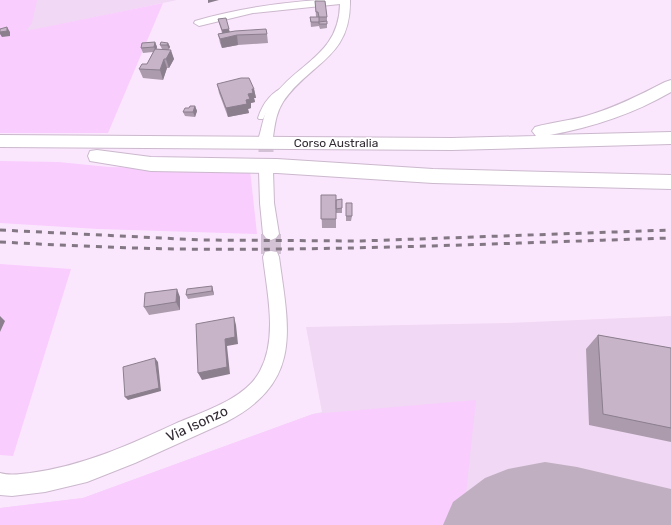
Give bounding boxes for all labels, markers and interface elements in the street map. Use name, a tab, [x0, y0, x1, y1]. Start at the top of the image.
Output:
street label: Corso Australia	[294, 136, 378, 150]
street label: Via Isonzo	[163, 402, 231, 446]

